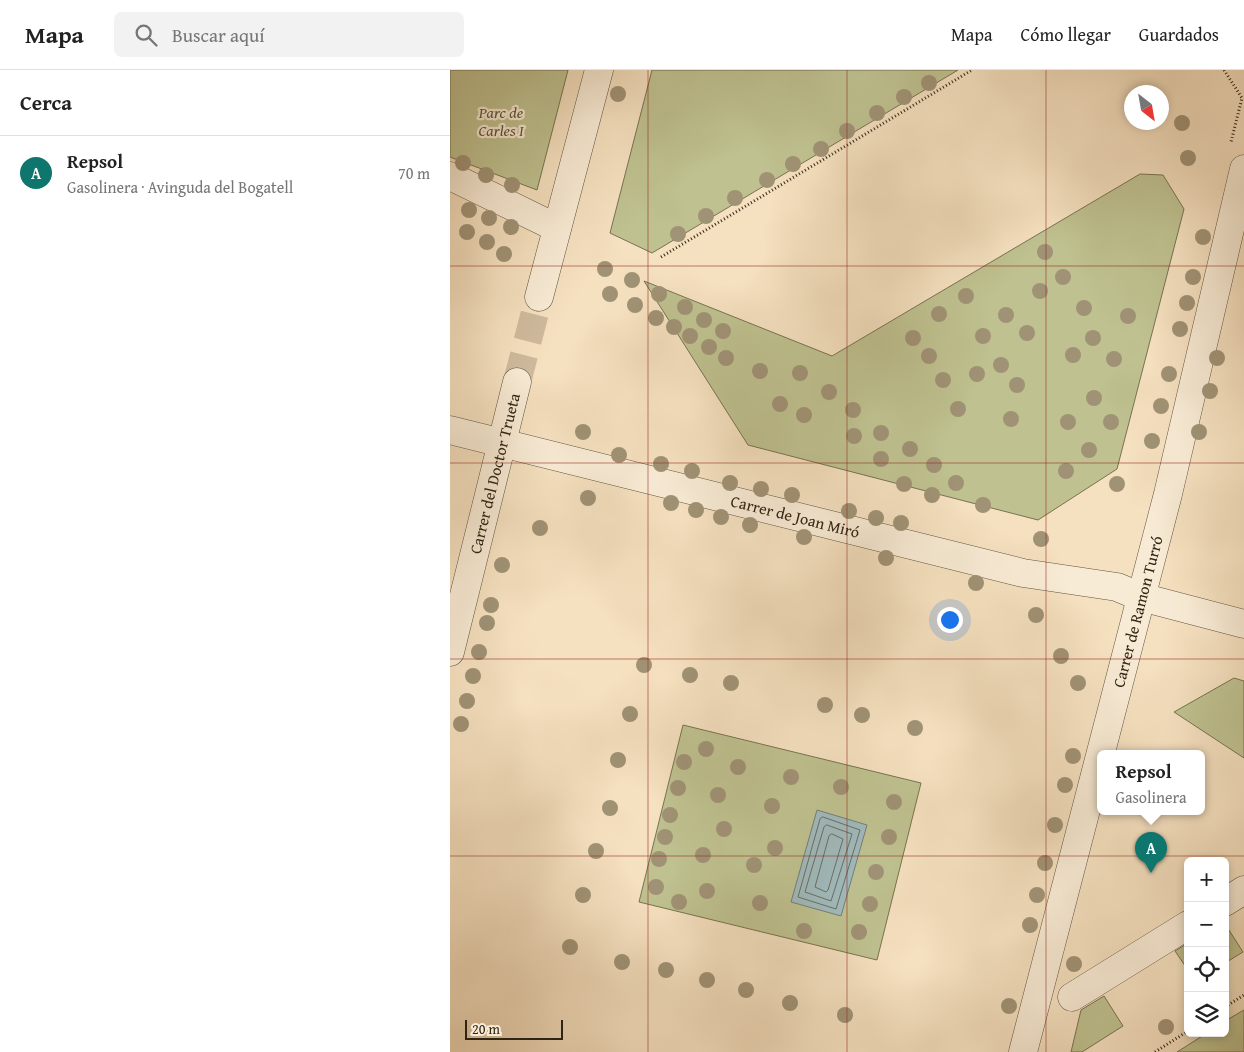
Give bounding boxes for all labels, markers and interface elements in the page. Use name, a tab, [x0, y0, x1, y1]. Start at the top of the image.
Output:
search box	[114, 12, 464, 57]
text: Mapa	[25, 17, 84, 52]
icon: search	[132, 21, 160, 49]
text: Buscar aquí	[172, 21, 265, 49]
text: Mapa	[951, 21, 993, 48]
text: Cómo llegar	[1021, 21, 1111, 48]
text: Guardados	[1139, 21, 1219, 48]
north arrow	[1124, 85, 1169, 130]
text: Cerca	[20, 87, 72, 118]
park label: Parc de Carles I	[478, 100, 524, 142]
text: Repsol	[67, 147, 123, 175]
text: A	[31, 161, 41, 185]
text: 70 m	[398, 161, 430, 185]
text: Gasolinera · Avinguda del Bogatell	[67, 175, 293, 199]
street label: Carrer del Doctor Trueta	[463, 390, 526, 556]
street label: Carrer de Joan Miró	[728, 489, 862, 544]
street label: Carrer de Ramon Turró	[1106, 533, 1169, 690]
your location	[937, 607, 963, 633]
popup	[1097, 750, 1205, 815]
text: Repsol	[1116, 757, 1172, 785]
text: Gasolinera	[1116, 785, 1186, 809]
pin: A	[1135, 832, 1167, 873]
map controls	[1184, 857, 1229, 1037]
button: +	[1184, 857, 1229, 902]
button: −	[1184, 902, 1229, 947]
button: locate	[1184, 947, 1229, 992]
button: layers	[1184, 992, 1229, 1037]
scale bar	[465, 1017, 562, 1040]
text: 20 m	[472, 1019, 500, 1039]

